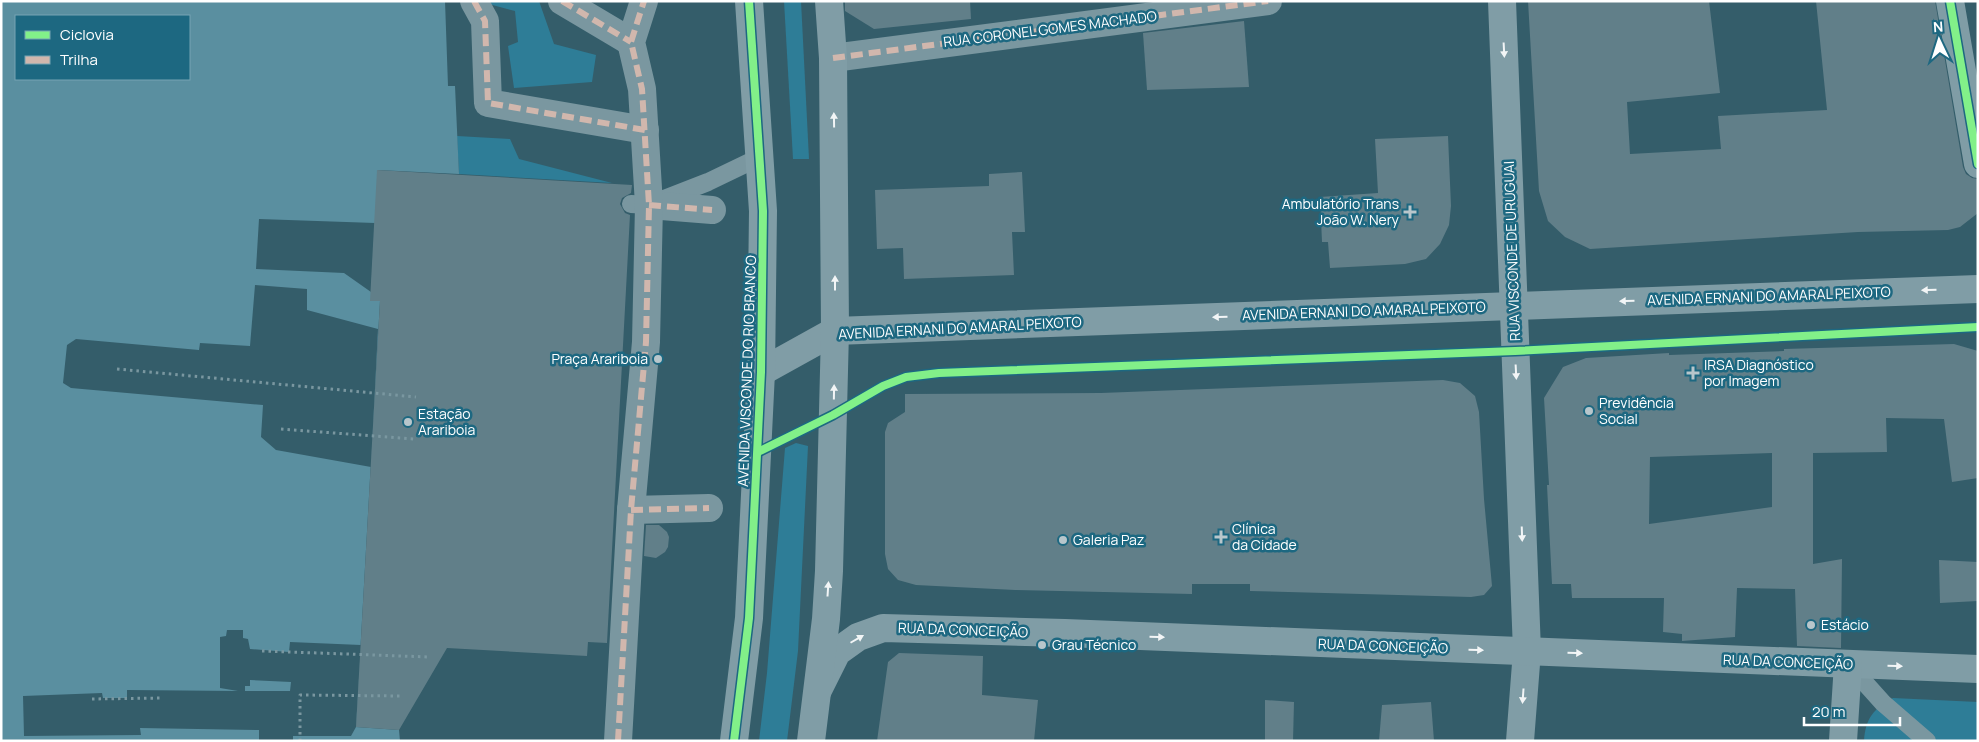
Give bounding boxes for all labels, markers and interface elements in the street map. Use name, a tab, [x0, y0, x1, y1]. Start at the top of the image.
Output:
street label: RUA CORONEL GOMES MACHADO	[942, 6, 1158, 51]
legend	[15, 15, 190, 80]
north arrow	[1914, 15, 1964, 65]
text: N	[1932, 17, 1944, 36]
text: Ciclovia	[60, 24, 114, 45]
one-way arrow	[1500, 42, 1508, 58]
text: Trilha	[60, 49, 98, 70]
one-way arrow	[830, 112, 838, 128]
street label: RUA VISCONDE DE URUGUAI	[1499, 161, 1524, 341]
place label: Ambulatório Trans João W. Nery	[1282, 194, 1400, 229]
marker: Ambulatório Trans João W. Nery	[1403, 205, 1417, 219]
street label: AVENIDA VISCONDE DO RIO BRANCO	[733, 255, 760, 487]
one-way arrow	[831, 274, 839, 290]
street label: AVENIDA ERNANI DO AMARAL PEIXOTO	[1647, 282, 1891, 309]
one-way arrow	[1921, 287, 1937, 295]
street label: AVENIDA ERNANI DO AMARAL PEIXOTO	[1242, 297, 1486, 324]
one-way arrow	[1618, 298, 1634, 306]
street label: AVENIDA ERNANI DO AMARAL PEIXOTO	[838, 312, 1082, 343]
one-way arrow	[1211, 313, 1227, 321]
place label: Praça Arariboia	[551, 349, 648, 368]
marker: Praça Arariboia	[652, 353, 664, 365]
place label: IRSA Diagnóstico por Imagem	[1704, 355, 1814, 390]
one-way arrow	[1513, 364, 1521, 380]
marker: IRSA Diagnóstico por Imagem	[1686, 366, 1700, 380]
one-way arrow	[830, 384, 838, 400]
place label: Previdência Social	[1599, 393, 1674, 428]
place label: Estação Arariboia	[418, 404, 475, 439]
marker: Previdência Social	[1583, 405, 1595, 417]
marker: Estação Arariboia	[402, 416, 414, 428]
place label: Clínica da Cidade	[1232, 519, 1297, 554]
one-way arrow	[1519, 526, 1527, 542]
place label: Galeria Paz	[1073, 530, 1144, 549]
marker: Clínica da Cidade	[1214, 530, 1228, 544]
marker: Galeria Paz	[1057, 534, 1069, 546]
one-way arrow	[825, 581, 833, 597]
place label: Estácio	[1821, 615, 1869, 634]
street label: RUA DA CONCEIÇÃO	[898, 618, 1028, 641]
marker: Estácio	[1805, 619, 1817, 631]
one-way arrow	[1149, 633, 1165, 641]
street label: RUA DA CONCEIÇÃO	[1318, 634, 1448, 657]
one-way arrow	[849, 635, 864, 643]
place label: Grau Técnico	[1052, 635, 1136, 654]
marker: Grau Técnico	[1036, 639, 1048, 651]
one-way arrow	[1469, 646, 1485, 654]
one-way arrow	[1568, 650, 1584, 658]
street label: RUA DA CONCEIÇÃO	[1723, 650, 1853, 673]
one-way arrow	[1887, 662, 1903, 670]
one-way arrow	[1519, 688, 1527, 704]
scale bar	[1804, 694, 1900, 726]
text: 20 m	[1812, 701, 1845, 722]

